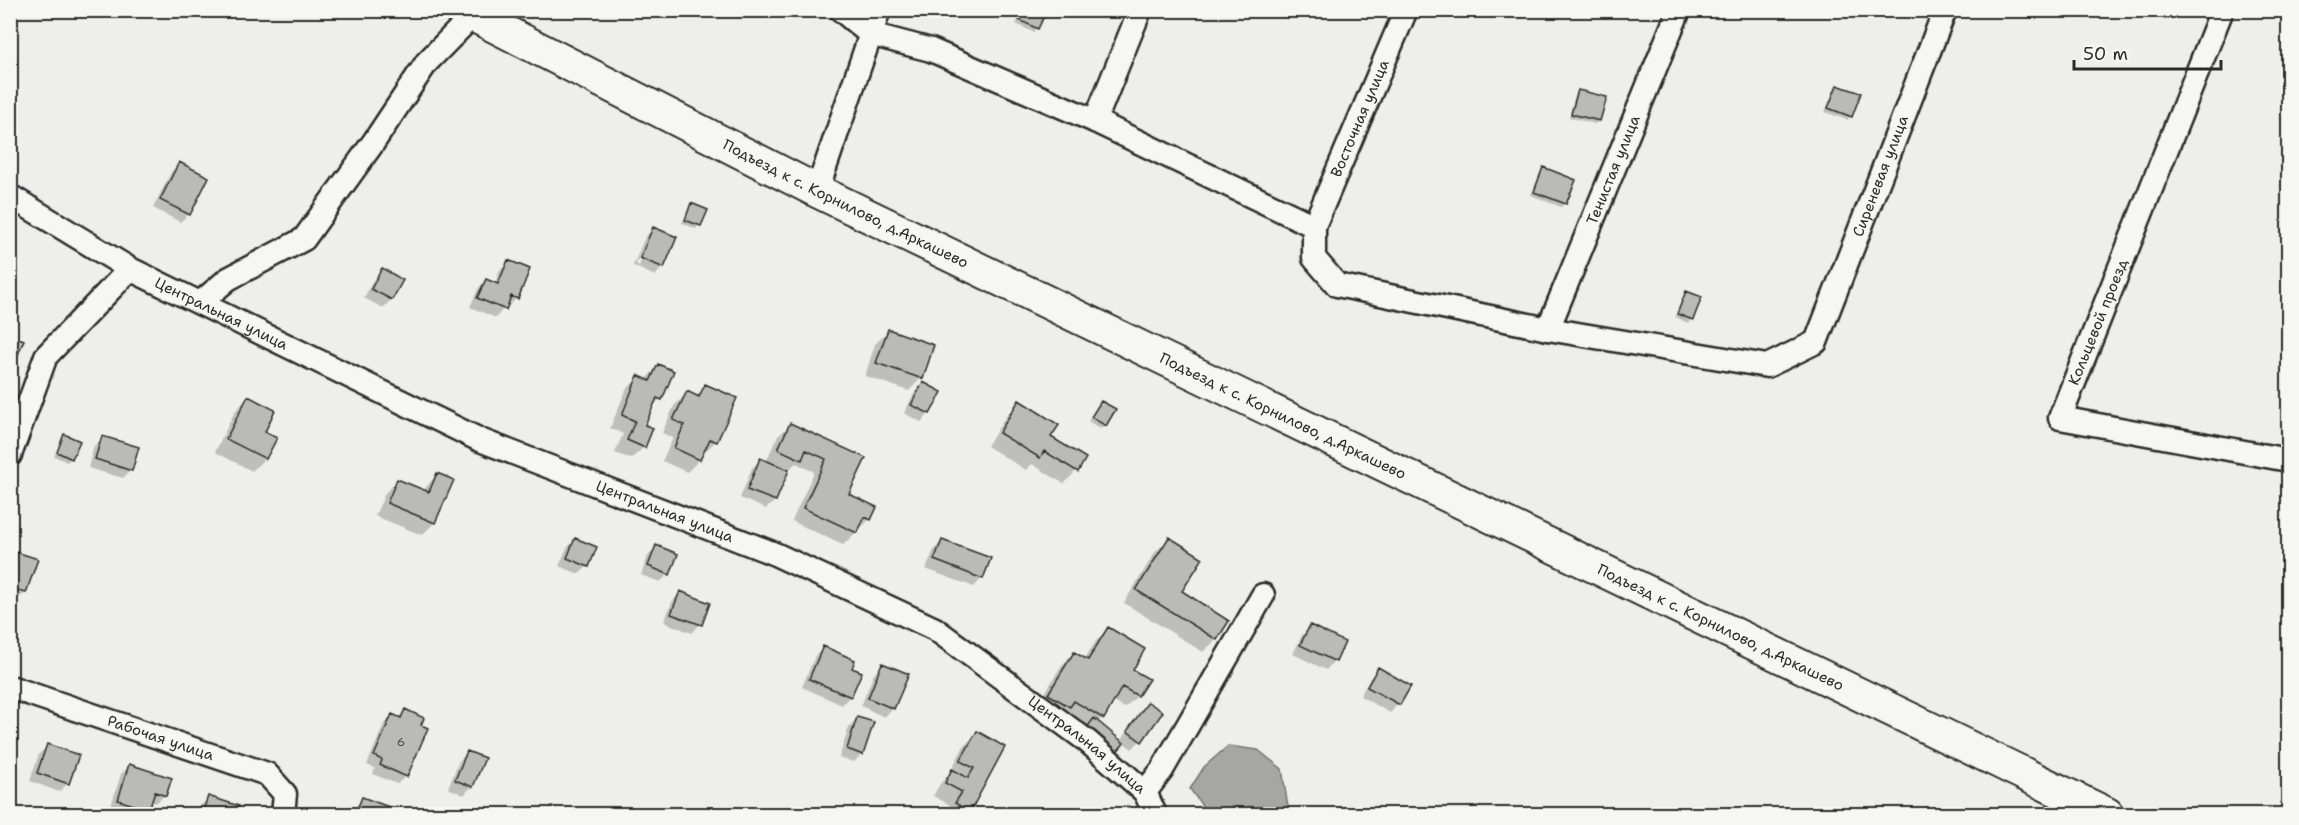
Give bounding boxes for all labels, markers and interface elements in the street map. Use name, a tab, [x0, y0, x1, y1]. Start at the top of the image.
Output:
scale bar	[2074, 33, 2221, 71]
text: 50 m	[2083, 42, 2128, 66]
street label: Восточная улица	[1326, 56, 1394, 180]
street label: Тенистая улица	[1582, 112, 1645, 228]
street label: Сиреневая улица	[1848, 112, 1913, 240]
street label: Подъезд к с. Корнилово, д.Аркашево	[720, 135, 972, 273]
street label: Кольцевой проезд	[2063, 255, 2133, 388]
street label: Центральная улица	[151, 273, 292, 355]
street label: Подъезд к с. Корнилово, д.Аркашево	[1156, 348, 1409, 484]
street label: Центральная улица	[593, 476, 737, 547]
street label: Подъезд к с. Корнилово, д.Аркашево	[1594, 559, 1847, 695]
street label: Центральная улица	[1024, 691, 1151, 799]
street label: Рабочая улица	[105, 711, 217, 766]
house number: 6	[397, 734, 405, 750]

